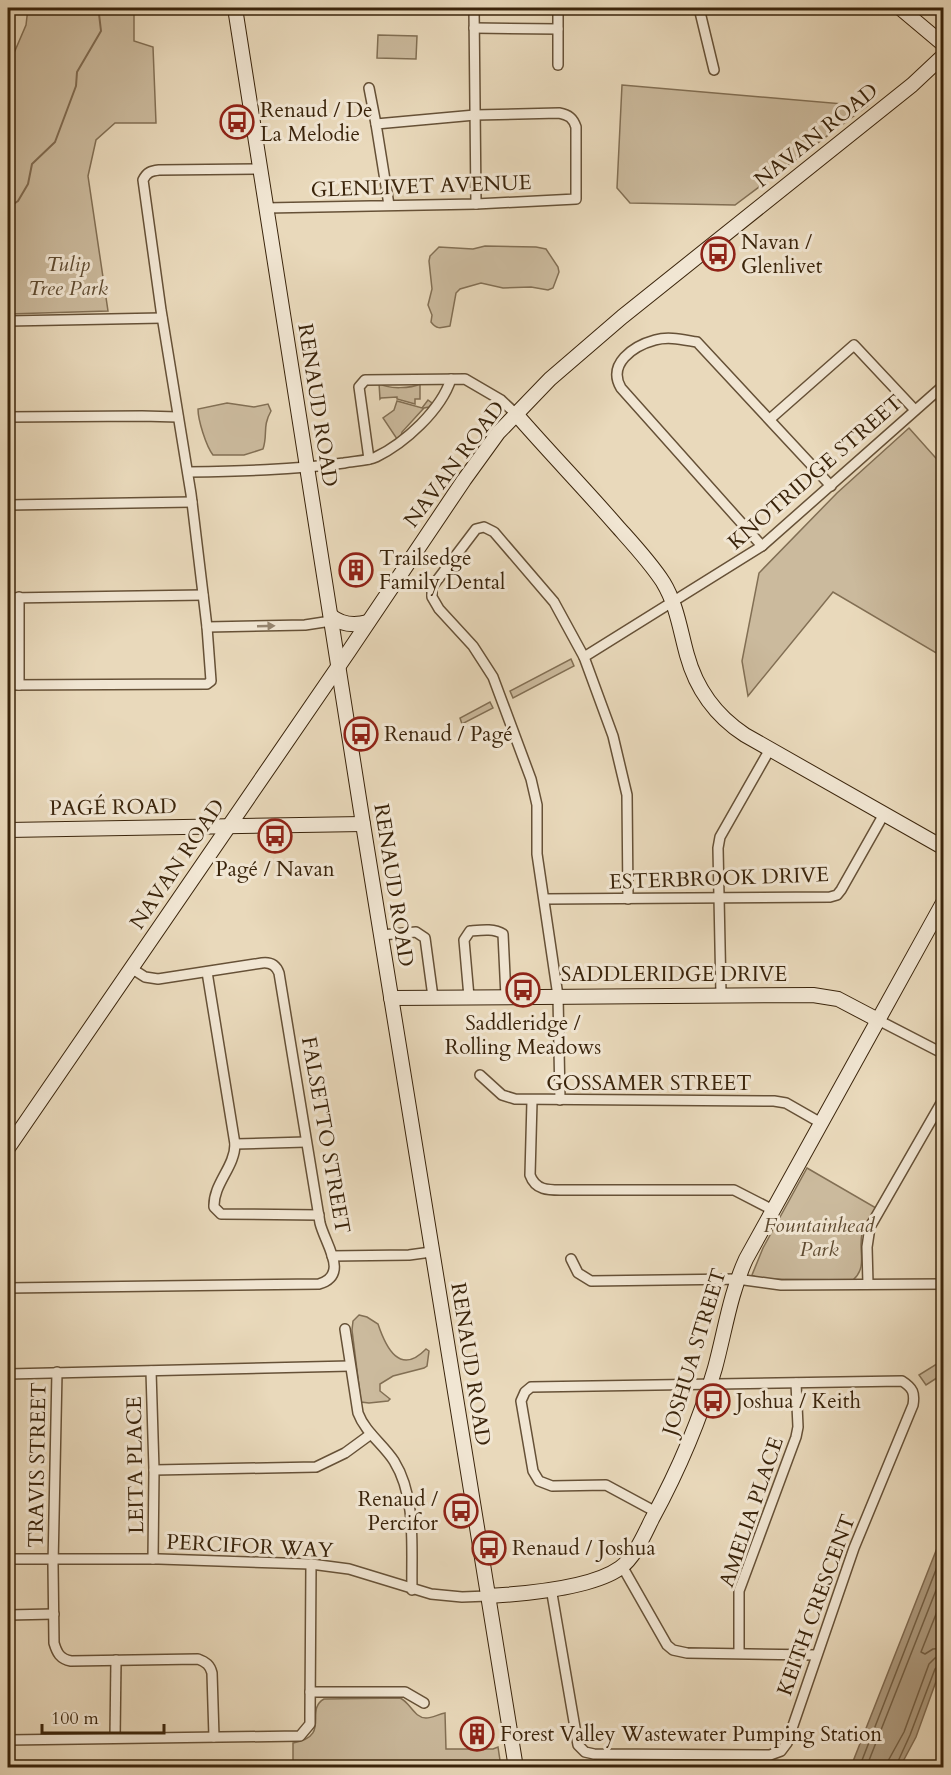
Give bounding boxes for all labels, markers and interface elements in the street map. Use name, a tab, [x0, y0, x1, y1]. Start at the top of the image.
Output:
street label: NAVAN ROAD	[748, 76, 884, 194]
place label: Renaud / De La Melodie	[260, 96, 373, 149]
bus stop icon: Renaud / De La Melodie	[219, 104, 255, 140]
street label: GLENLIVET AVENUE	[310, 168, 532, 205]
place label: Navan / Glenlivet	[741, 228, 823, 281]
bus stop icon: Navan / Glenlivet	[700, 236, 736, 272]
park label: Tulip Tree Park	[28, 250, 109, 303]
street label: RENAUD ROAD	[290, 321, 345, 489]
street label: KNOTRIDGE STREET	[722, 388, 909, 556]
street label: NAVAN ROAD	[397, 395, 512, 534]
place label: Trailsedge Family Dental	[379, 544, 505, 597]
building icon: Trailsedge Family Dental	[338, 552, 374, 588]
one-way arrow	[256, 621, 275, 630]
bus stop icon: Renaud / Pagé	[343, 716, 379, 752]
place label: Renaud / Pagé	[384, 720, 513, 749]
street label: PAGÉ ROAD	[49, 792, 177, 823]
street label: NAVAN ROAD	[123, 793, 232, 935]
street label: RENAUD ROAD	[366, 801, 421, 969]
bus stop icon: Pagé / Navan	[257, 818, 293, 854]
place label: Pagé / Navan	[215, 855, 335, 884]
street label: ESTERBROOK DRIVE	[609, 860, 829, 897]
street label: SADDLERIDGE DRIVE	[561, 960, 787, 989]
bus stop icon: Saddleridge / Rolling Meadows	[505, 972, 541, 1008]
place label: Saddleridge / Rolling Meadows	[445, 1009, 601, 1062]
street label: FALSETTO STREET	[294, 1034, 357, 1236]
street label: GOSSAMER STREET	[546, 1069, 752, 1098]
park label: Fountainhead Park	[764, 1211, 875, 1264]
street label: JOSHUA STREET	[654, 1265, 734, 1442]
street label: RENAUD ROAD	[443, 1280, 498, 1448]
street label: TRAVIS STREET	[22, 1382, 53, 1548]
bus stop icon: Joshua / Keith	[695, 1383, 731, 1419]
place label: Joshua / Keith	[733, 1387, 861, 1416]
street label: LEITA PLACE	[120, 1396, 151, 1534]
street label: AMELIA PLACE	[712, 1433, 791, 1591]
place label: Renaud / Percifor	[358, 1485, 438, 1538]
bus stop icon: Renaud / Percifor	[443, 1493, 479, 1529]
street label: KEITH CRESCENT	[770, 1511, 863, 1700]
street label: PERCIFOR WAY	[166, 1528, 335, 1565]
bus stop icon: Renaud / Joshua	[471, 1530, 507, 1566]
place label: Renaud / Joshua	[512, 1534, 656, 1563]
scale bar	[42, 1697, 164, 1735]
text: 100 m	[51, 1706, 99, 1731]
building icon: Forest Valley Wastewater Pumping Station	[459, 1716, 495, 1752]
place label: Forest Valley Wastewater Pumping Station	[500, 1720, 882, 1749]

